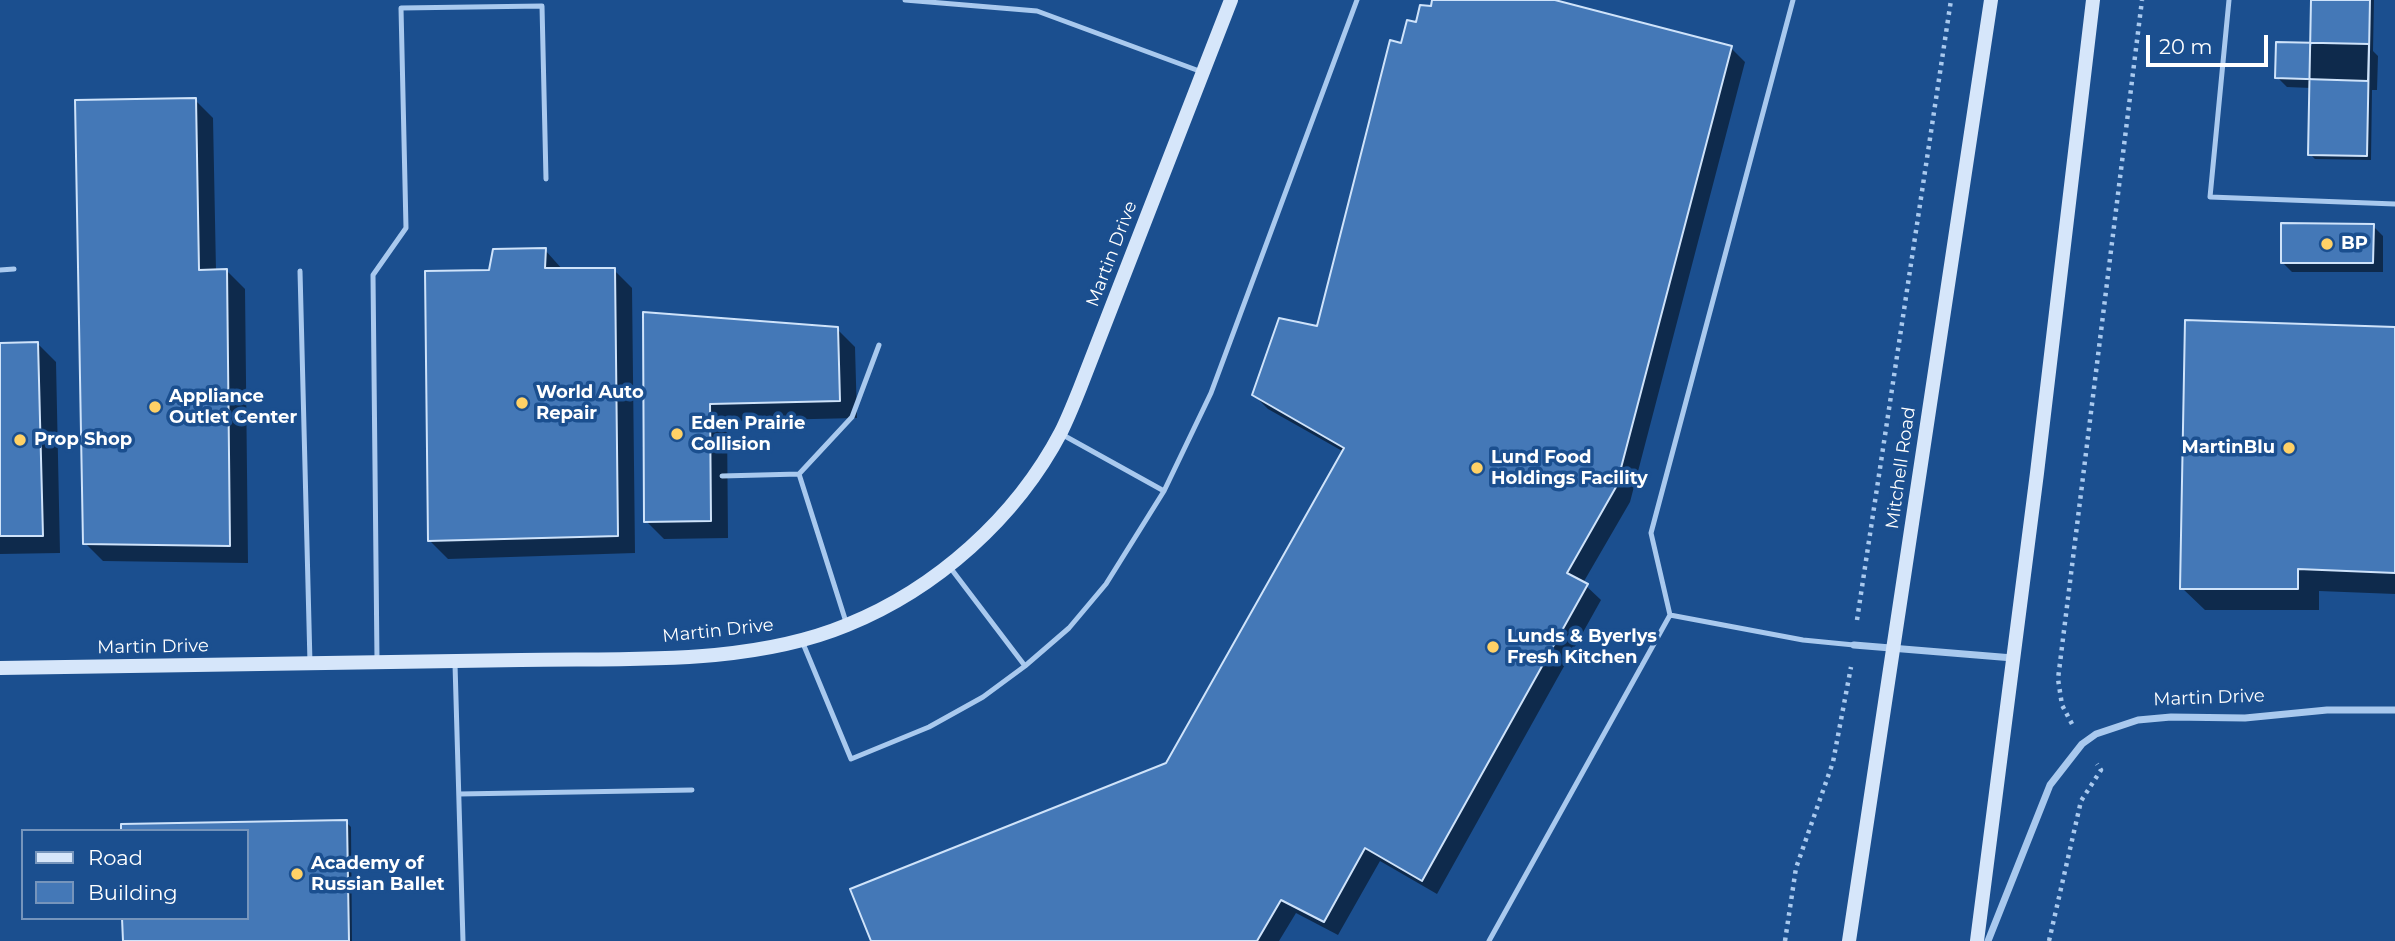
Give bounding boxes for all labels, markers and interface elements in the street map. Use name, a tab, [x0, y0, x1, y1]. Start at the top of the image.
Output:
scale bar	[2150, 21, 2272, 65]
text: 20 m	[2159, 34, 2213, 59]
street label: Martin Drive	[1082, 198, 1142, 310]
place label: BP	[2341, 233, 2368, 255]
marker: BP	[2319, 236, 2335, 252]
place label: World Auto Repair	[536, 382, 644, 424]
place label: Appliance Outlet Center	[169, 386, 297, 428]
marker: World Auto Repair	[514, 395, 530, 411]
marker: Appliance Outlet Center	[147, 399, 163, 415]
street label: Mitchell Road	[1882, 405, 1920, 531]
place label: Eden Prairie Collision	[691, 413, 805, 456]
marker: Eden Prairie Collision	[669, 426, 685, 442]
place label: Prop Shop	[34, 429, 132, 451]
marker: Prop Shop	[12, 432, 28, 448]
place label: MartinBlu	[2181, 437, 2275, 459]
marker: MartinBlu	[2281, 440, 2297, 456]
place label: Lund Food Holdings Facility	[1491, 447, 1648, 490]
marker: Lund Food Holdings Facility	[1469, 460, 1485, 476]
street label: Martin Drive	[661, 614, 775, 648]
place label: Lunds & Byerlys Fresh Kitchen	[1507, 626, 1657, 668]
street label: Martin Drive	[97, 635, 209, 659]
marker: Lunds & Byerlys Fresh Kitchen	[1485, 639, 1501, 655]
street label: Martin Drive	[2153, 685, 2265, 711]
legend	[21, 829, 248, 920]
text: Road	[88, 845, 143, 870]
place label: Academy of Russian Ballet	[311, 853, 445, 896]
marker: Academy of Russian Ballet	[289, 866, 305, 882]
text: Building	[88, 880, 178, 905]

